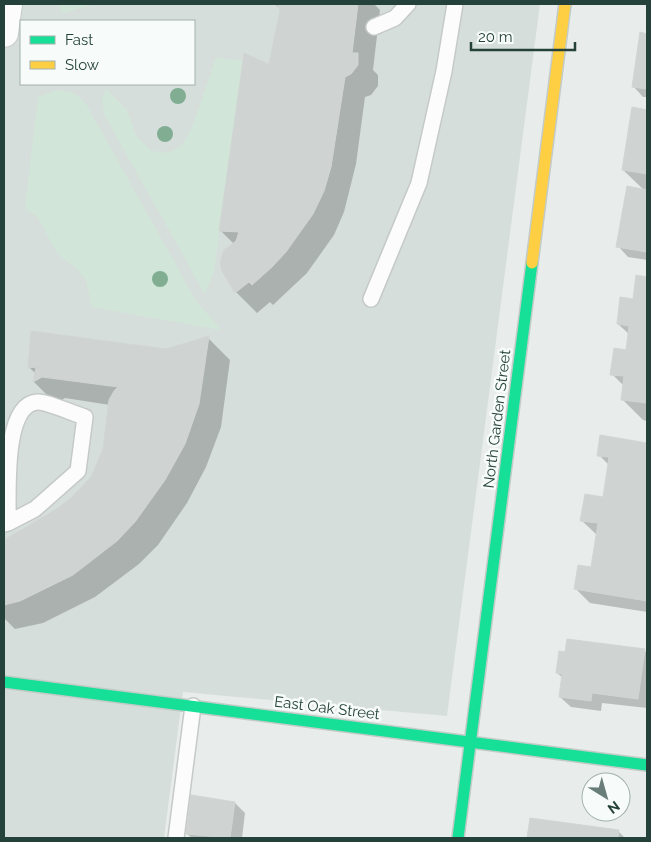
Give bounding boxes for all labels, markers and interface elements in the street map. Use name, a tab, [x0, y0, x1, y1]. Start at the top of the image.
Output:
legend	[20, 20, 195, 85]
scale bar	[471, 20, 575, 52]
text: 20 m	[478, 28, 513, 46]
text: Fast	[65, 31, 93, 49]
text: Slow	[65, 56, 99, 74]
street label: North Garden Street	[480, 349, 514, 489]
street label: East Oak Street	[273, 693, 381, 723]
north arrow	[581, 772, 631, 822]
text: N	[605, 798, 623, 817]

